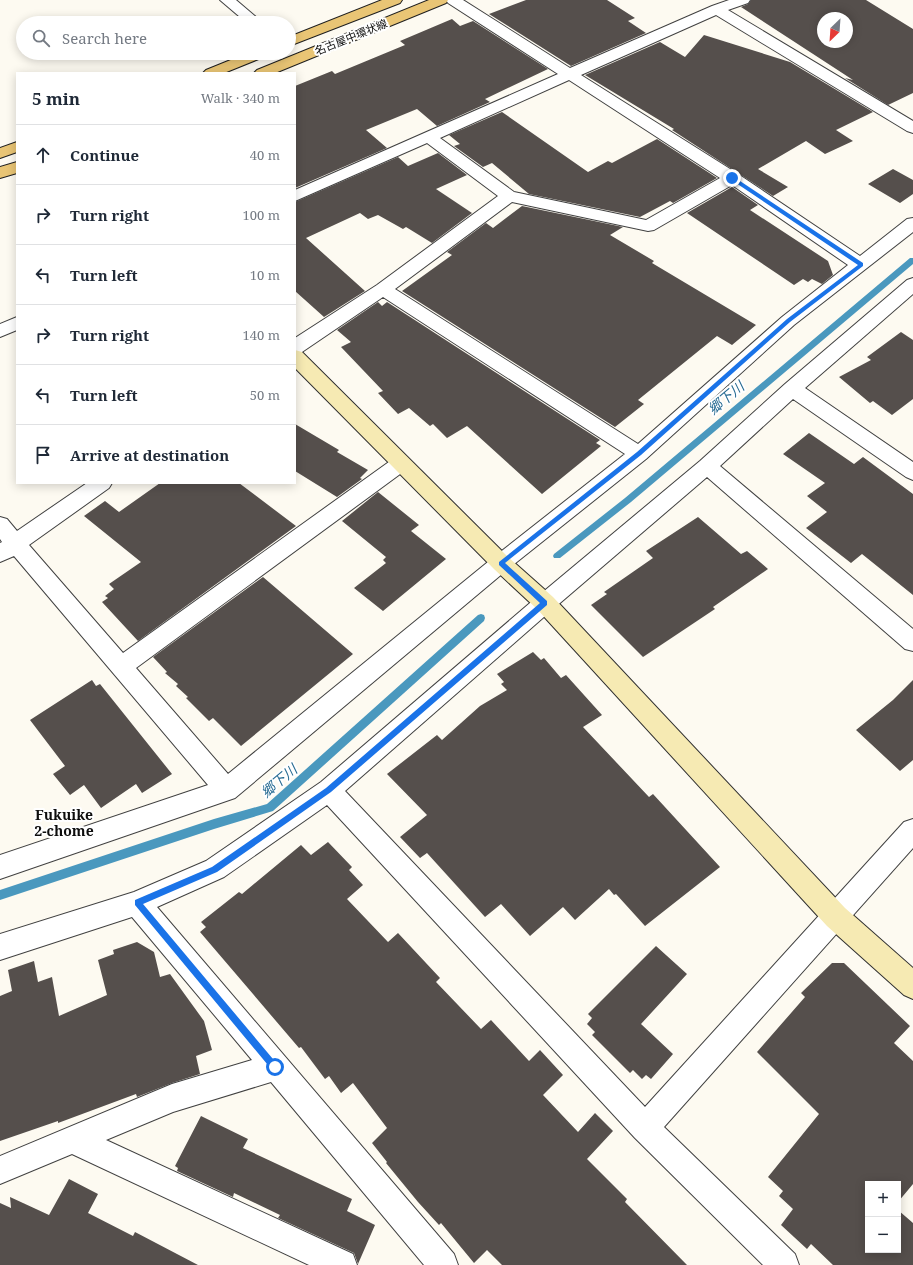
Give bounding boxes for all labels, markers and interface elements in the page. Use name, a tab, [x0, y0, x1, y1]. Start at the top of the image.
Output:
north arrow	[817, 12, 853, 48]
street label: 名古屋中環状線	[312, 15, 389, 58]
search box	[16, 16, 296, 60]
icon: search	[30, 27, 52, 49]
text: Search here	[62, 28, 147, 48]
text: 5 min	[32, 87, 80, 110]
text: Walk · 340 m	[201, 89, 280, 107]
icon: ahead	[32, 144, 54, 166]
text: Continue	[70, 145, 139, 165]
text: 40 m	[250, 146, 280, 164]
route end	[723, 169, 741, 187]
icon: right	[32, 204, 54, 226]
text: Turn right	[70, 205, 149, 225]
text: 100 m	[243, 206, 280, 224]
icon: left	[32, 264, 54, 286]
text: Turn left	[70, 265, 138, 285]
text: 10 m	[250, 266, 280, 284]
icon: right	[32, 324, 54, 346]
text: Turn right	[70, 325, 149, 345]
text: 140 m	[243, 326, 280, 344]
water label: 郷下川	[703, 376, 749, 418]
icon: left	[32, 384, 54, 406]
text: Turn left	[70, 385, 138, 405]
text: 50 m	[250, 386, 280, 404]
icon: arrive	[32, 444, 54, 466]
text: Arrive at destination	[70, 445, 229, 465]
water label: 郷下川	[256, 759, 302, 801]
district label: Fukuike 2-chome	[34, 805, 94, 840]
route start	[266, 1058, 284, 1076]
map controls	[865, 1181, 901, 1253]
button: +	[865, 1181, 901, 1217]
button: −	[865, 1217, 901, 1253]

